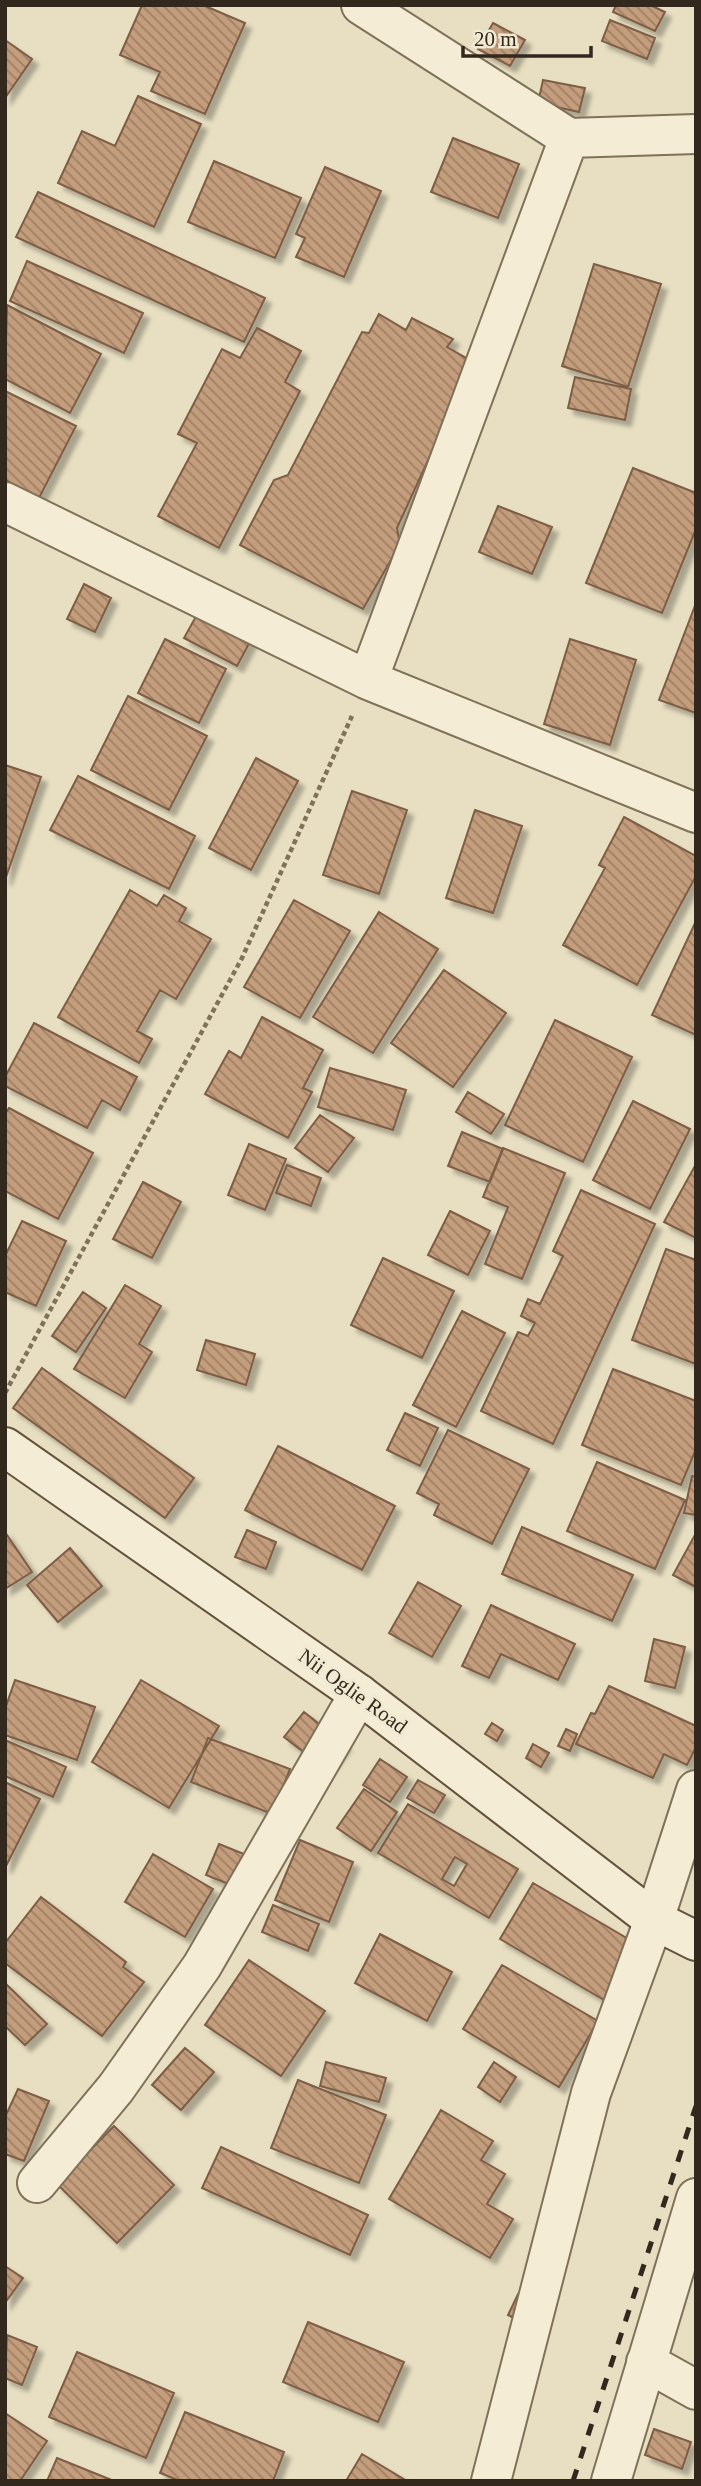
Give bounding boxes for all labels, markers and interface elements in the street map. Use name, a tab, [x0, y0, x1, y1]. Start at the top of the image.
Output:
scale bar	[463, 14, 591, 58]
text: 20 m	[474, 27, 517, 51]
street label: Nii Oglie Road	[294, 1644, 412, 1739]

